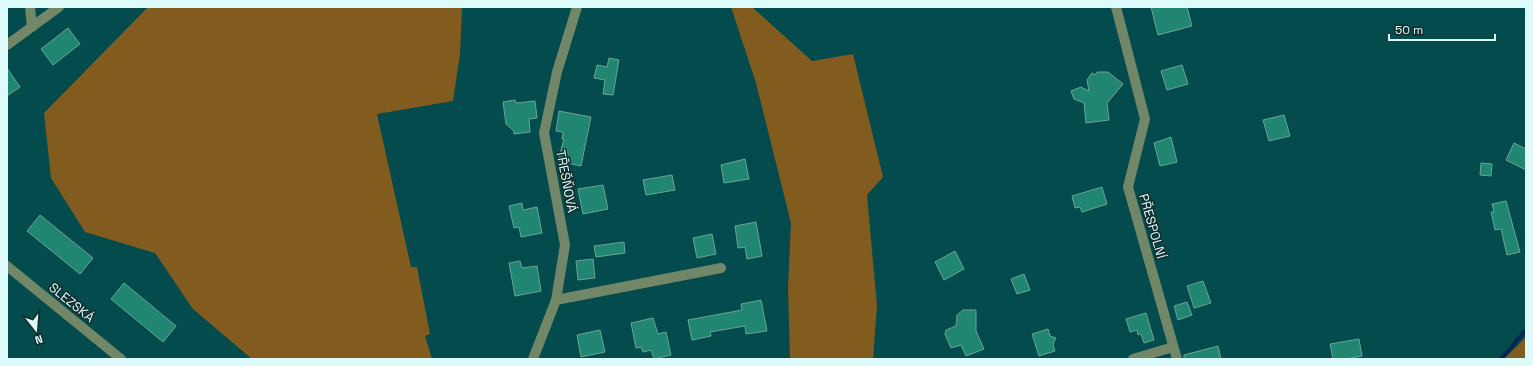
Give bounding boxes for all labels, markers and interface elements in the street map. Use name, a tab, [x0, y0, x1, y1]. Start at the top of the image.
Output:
scale bar	[1389, 16, 1495, 42]
text: 50 m	[1395, 22, 1423, 38]
street label: TŘEŠŇOVÁ	[552, 148, 581, 214]
street label: PŘESPOLNÍ	[1135, 192, 1170, 261]
street label: SLEZSKÁ	[45, 279, 98, 326]
north arrow	[16, 310, 56, 350]
text: N	[33, 332, 44, 347]

